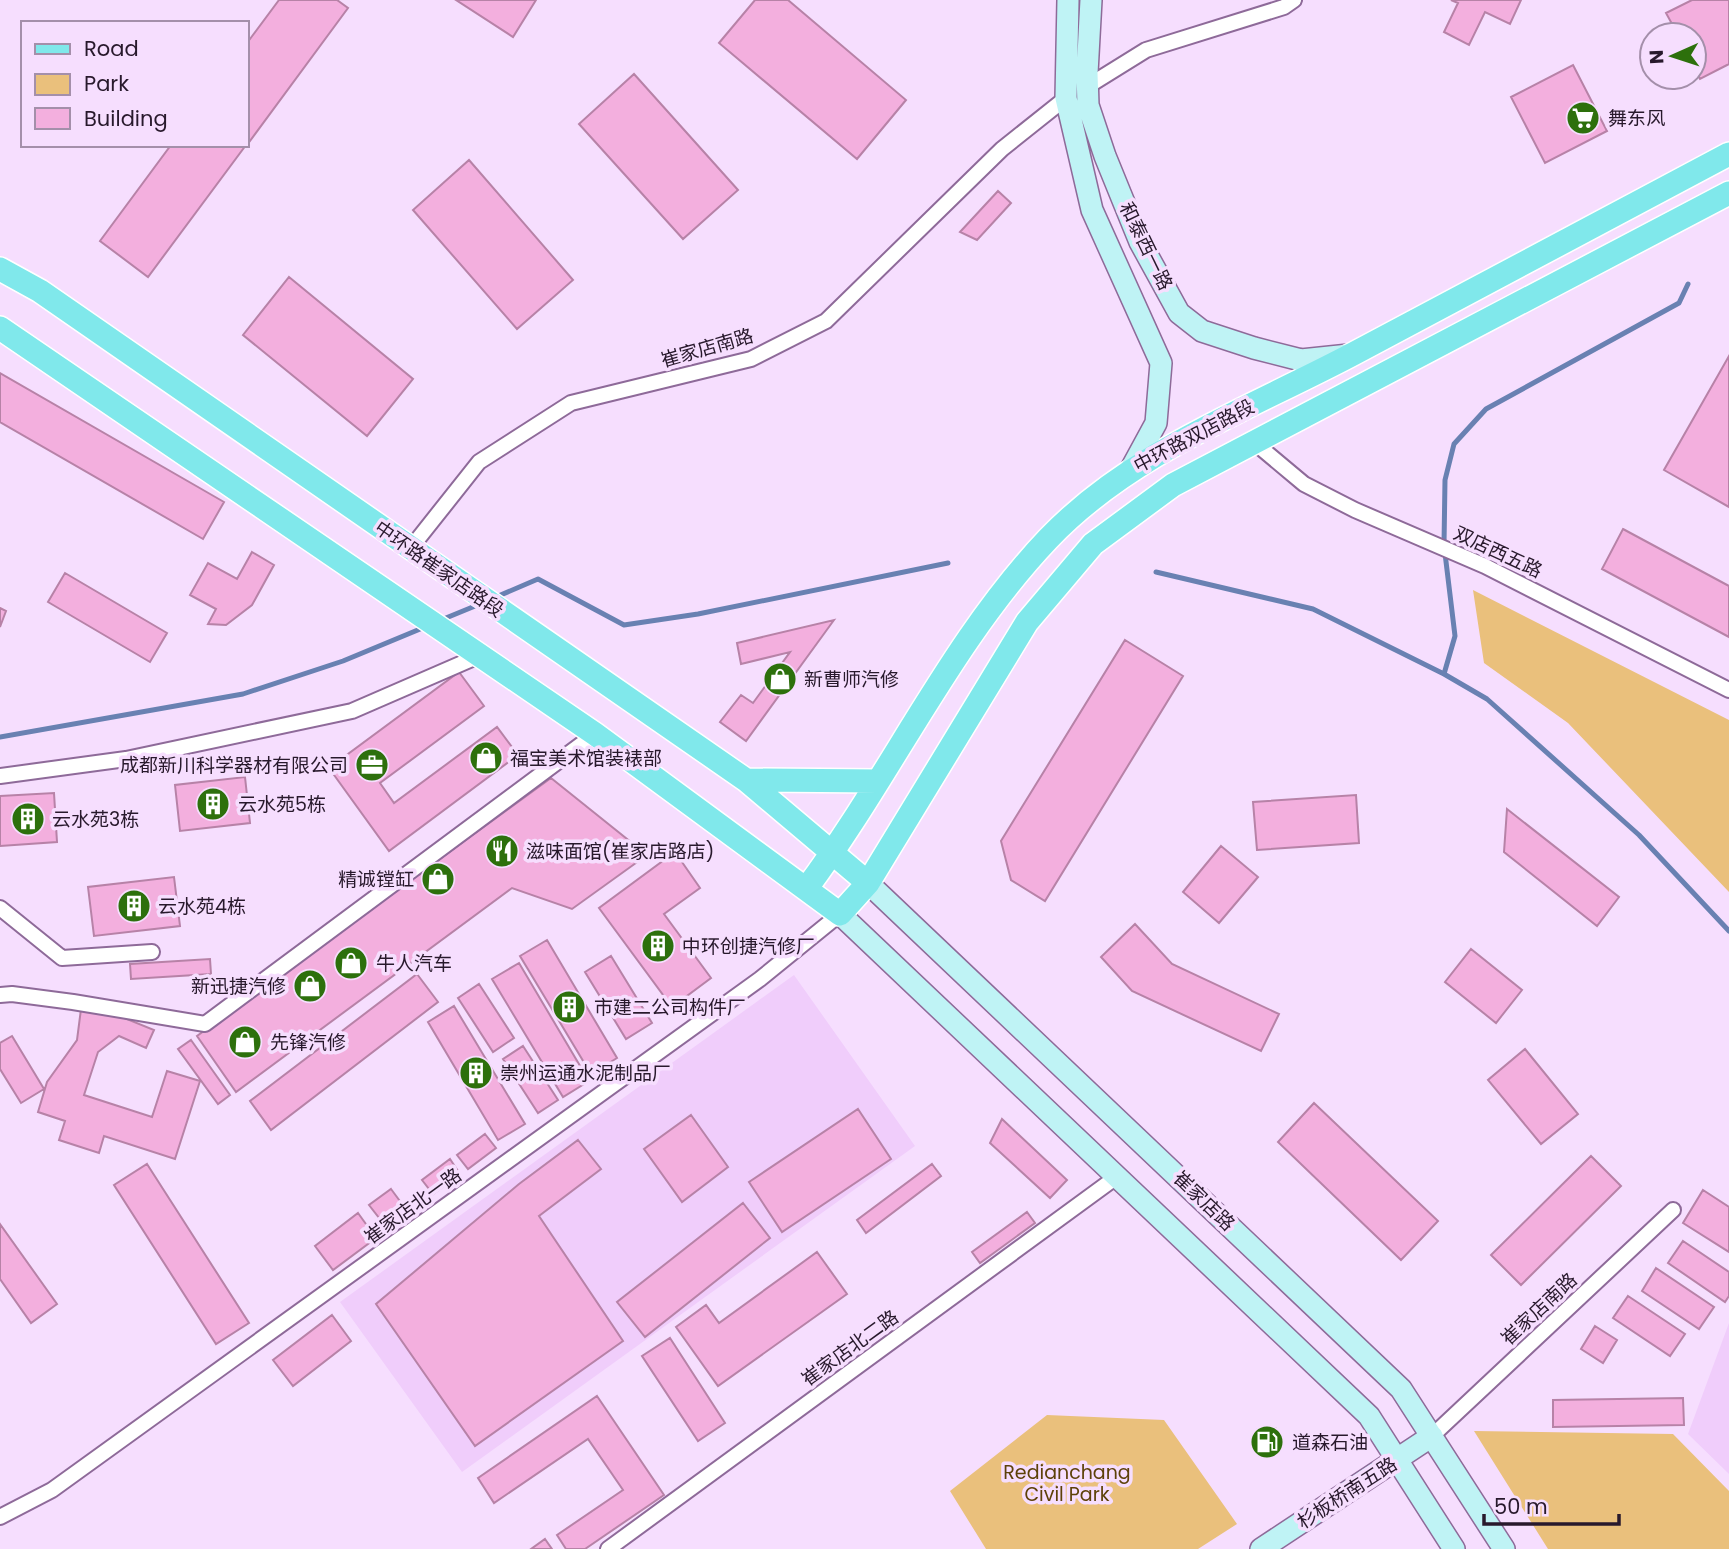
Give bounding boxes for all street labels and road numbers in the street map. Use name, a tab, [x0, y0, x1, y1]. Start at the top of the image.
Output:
street label: 和泰西一路	[1113, 197, 1179, 295]
street label: 崔家店南路	[658, 322, 756, 374]
street label: 中环路双店路段	[1129, 393, 1259, 479]
street label: 中环路崔家店路段	[369, 514, 509, 624]
street label: 双店西五路	[1449, 520, 1547, 584]
street label: 崔家店北一路	[359, 1162, 467, 1250]
street label: 崔家店路	[1167, 1165, 1241, 1237]
street label: 崔家店南路	[1495, 1267, 1583, 1351]
street label: 崔家店北二路	[796, 1304, 904, 1392]
street label: 杉板桥南五路	[1292, 1451, 1402, 1535]

